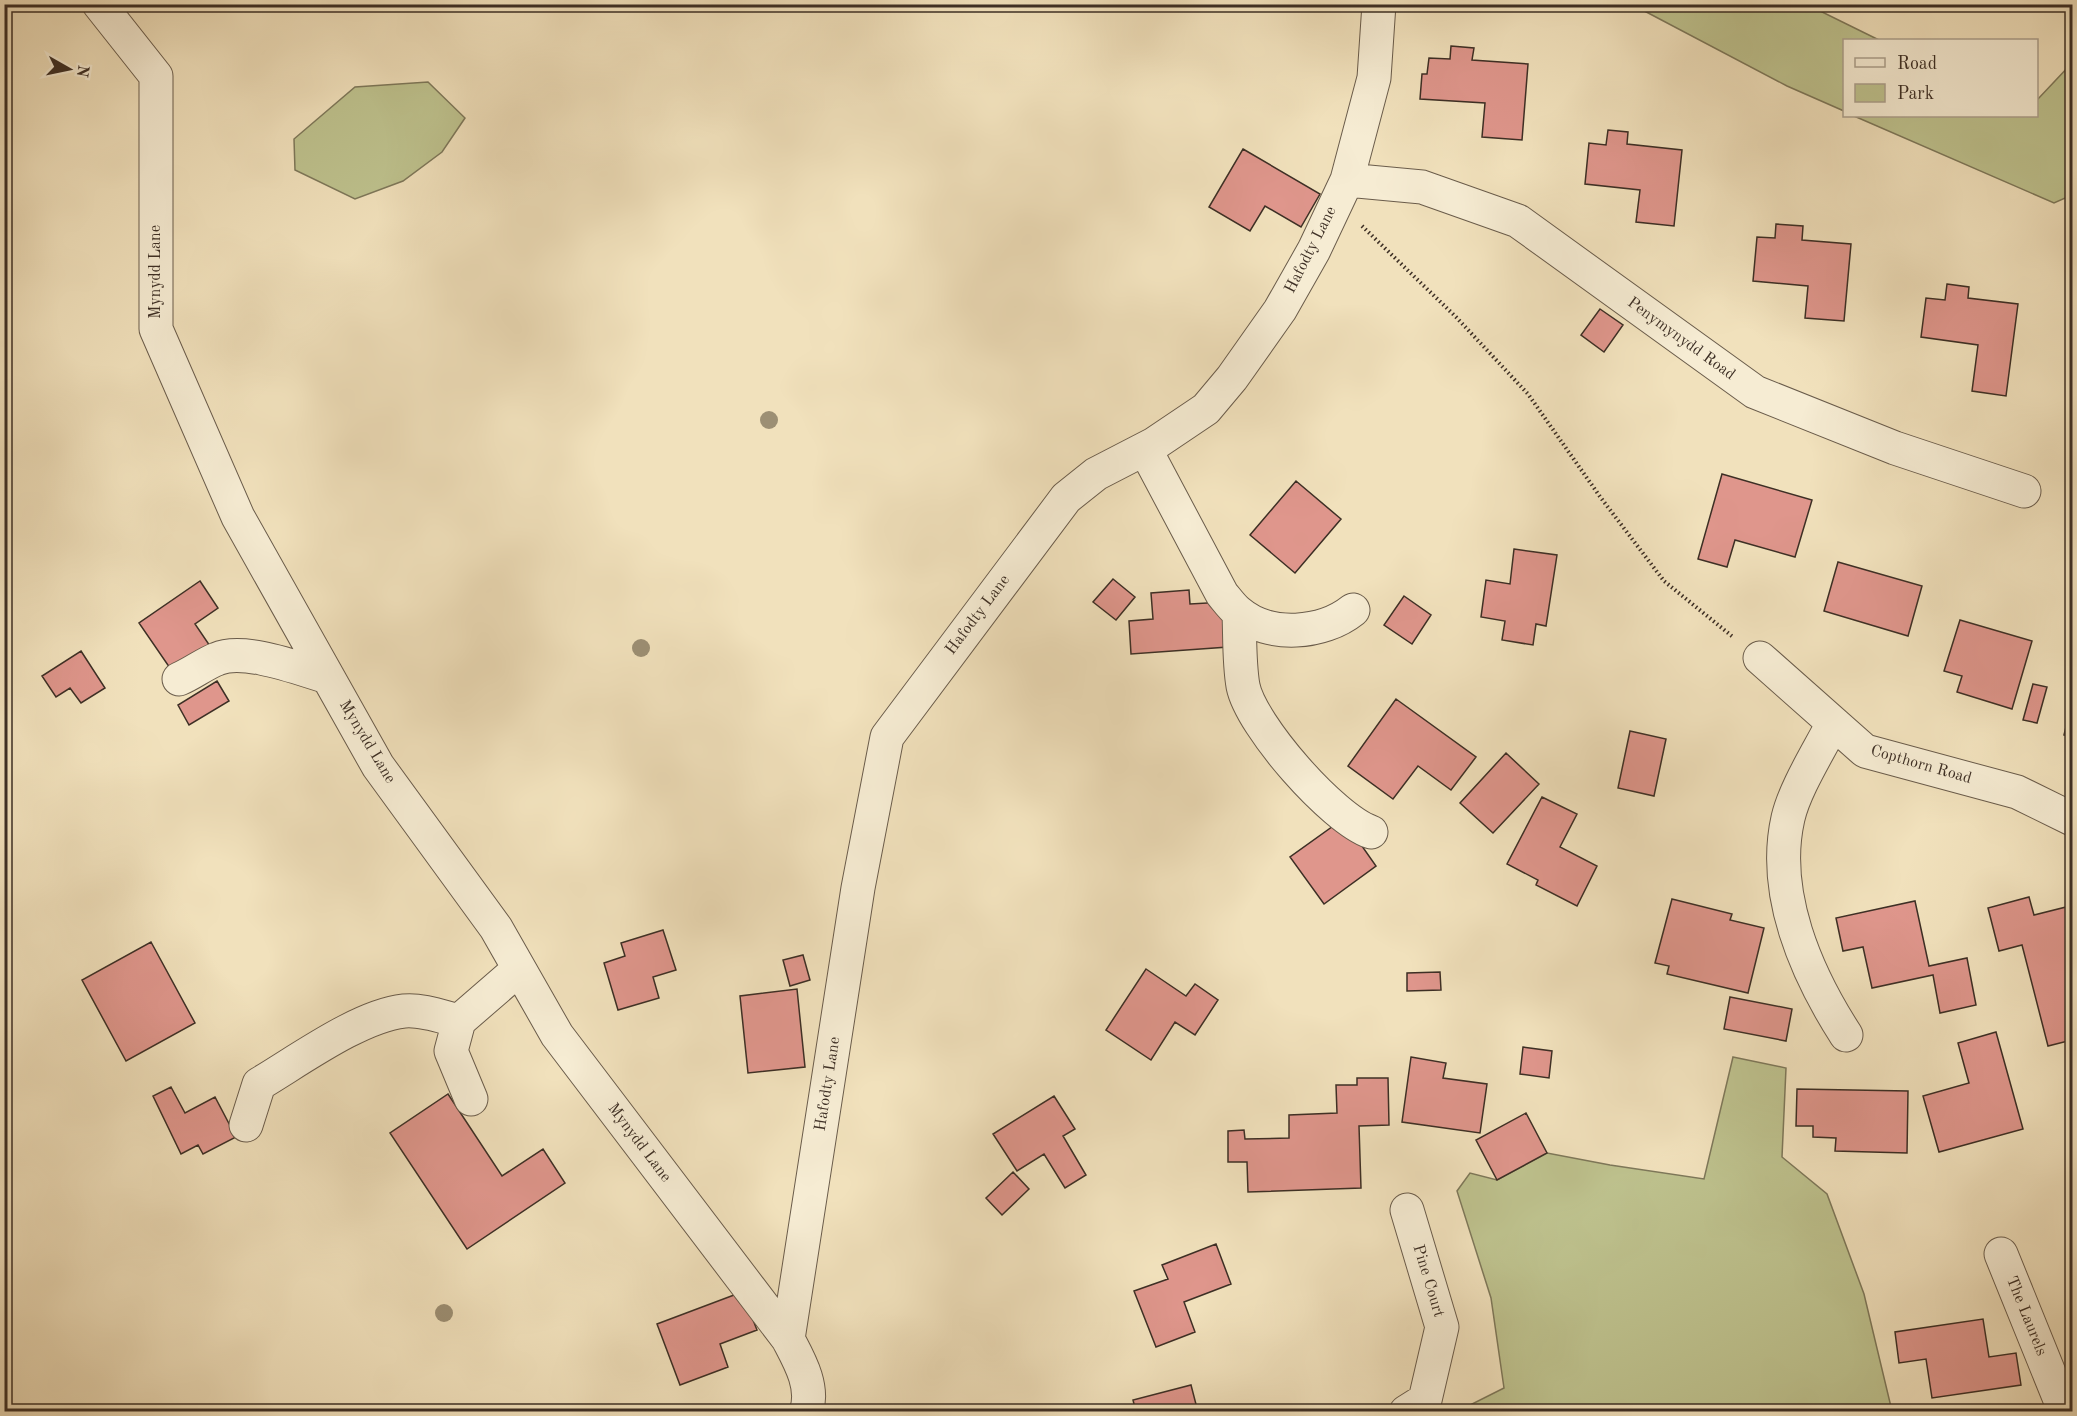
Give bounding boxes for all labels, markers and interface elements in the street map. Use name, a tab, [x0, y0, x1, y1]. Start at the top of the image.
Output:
north arrow	[39, 39, 99, 99]
legend	[1843, 39, 2038, 117]
text: Road	[1897, 55, 1937, 73]
text: N	[73, 64, 91, 79]
text: Park	[1897, 85, 1934, 103]
street label: Hafodty Lane	[1282, 204, 1340, 296]
street label: Mynydd Lane	[148, 225, 164, 319]
street label: Penymynydd Road	[1624, 295, 1738, 383]
street label: Hafodty Lane	[943, 572, 1013, 658]
street label: Mynydd Lane	[336, 698, 398, 786]
street label: Copthorn Road	[1869, 743, 1973, 787]
street label: Hafodty Lane	[813, 1036, 843, 1132]
street label: Mynydd Lane	[604, 1101, 674, 1185]
street label: Pine Court	[1409, 1243, 1447, 1320]
street label: The Laurels	[2003, 1274, 2049, 1358]

